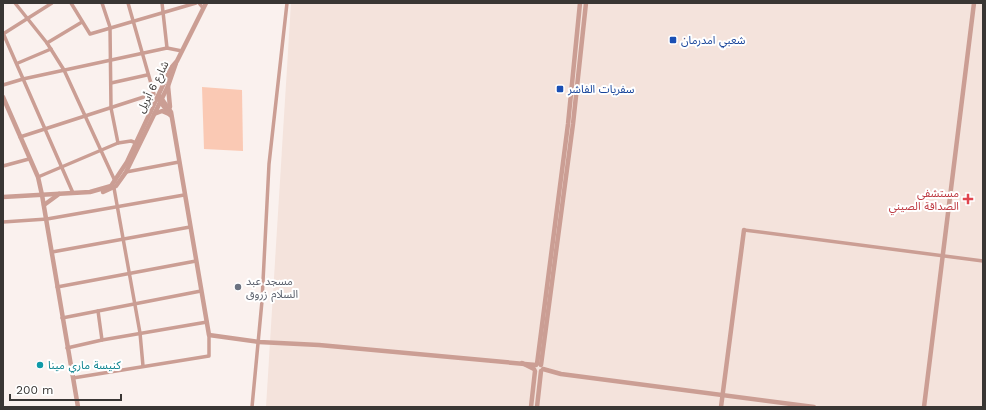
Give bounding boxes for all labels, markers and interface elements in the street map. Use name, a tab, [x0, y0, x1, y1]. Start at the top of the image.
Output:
place label: شعبي امدرمان	[681, 34, 746, 49]
marker: شعبي امدرمان	[668, 35, 678, 45]
street label: شارع 6 أبريل	[134, 58, 173, 116]
place label: سفريات الفاشر	[567, 83, 635, 96]
marker: سفريات الفاشر	[555, 84, 565, 94]
place label: مستشفى الصداقة الصيني	[889, 187, 959, 215]
marker: مستشفى الصداقة الصيني	[962, 193, 974, 205]
place label: مسجد عبد السلام زروق	[246, 275, 298, 302]
marker: مسجد عبد السلام زروق	[233, 282, 243, 292]
place label: كنيسة ماري مينا	[48, 359, 121, 374]
marker: كنيسة ماري مينا	[35, 360, 45, 370]
scale bar	[10, 376, 121, 402]
text: 200 m	[16, 383, 53, 397]

